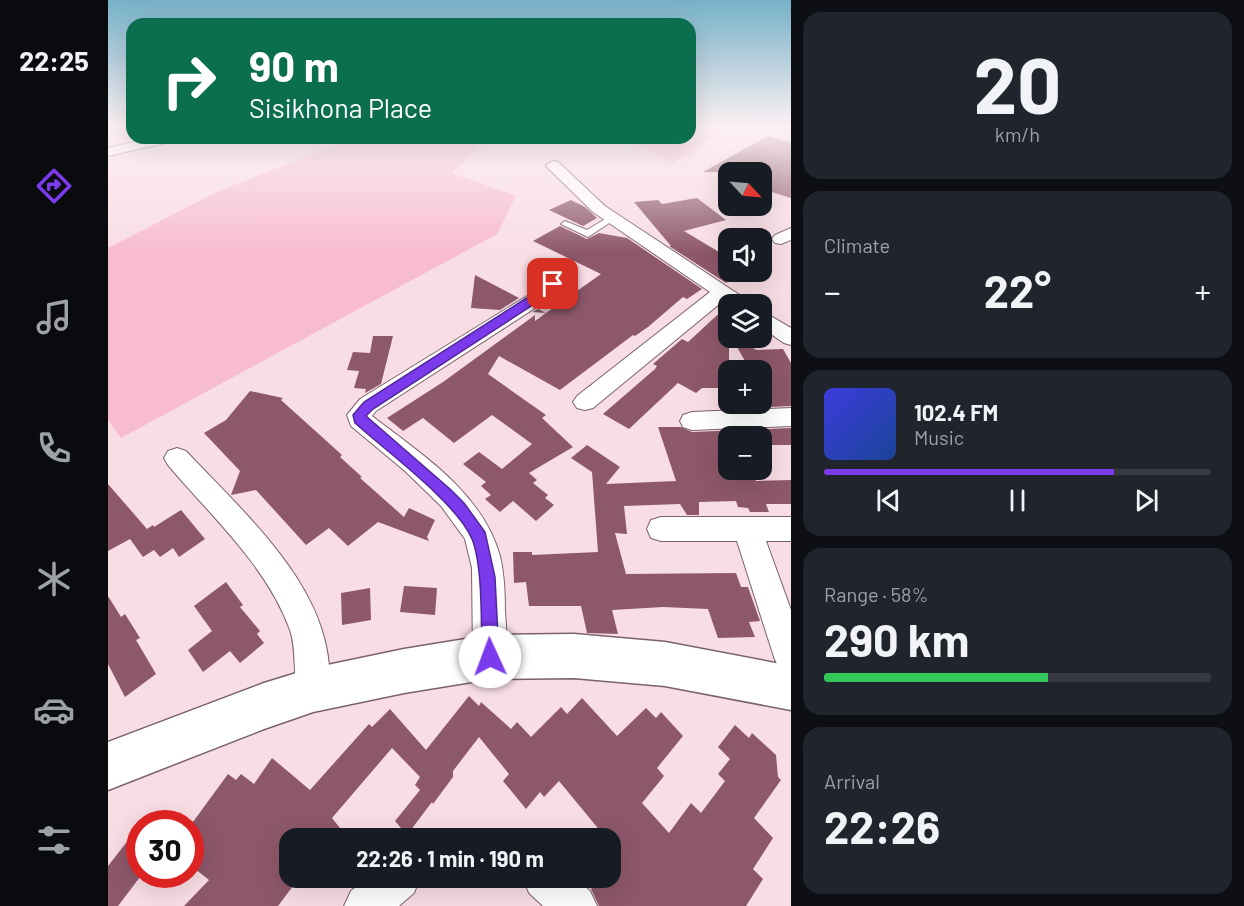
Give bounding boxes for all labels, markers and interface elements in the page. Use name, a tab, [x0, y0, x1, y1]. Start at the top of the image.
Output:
text: 20	[973, 36, 1062, 130]
text: 90 m	[249, 40, 339, 90]
icon: right	[150, 42, 228, 120]
text: 22:25	[19, 44, 89, 76]
text: Sisikhona Place	[249, 91, 432, 123]
text: km/h	[995, 122, 1040, 146]
north arrow	[718, 162, 772, 216]
map controls	[718, 162, 772, 480]
icon: directions	[33, 165, 75, 207]
button: sound	[718, 228, 772, 282]
text: Climate	[824, 233, 890, 257]
pin	[527, 258, 578, 309]
text: 22°	[984, 263, 1051, 317]
icon: arrive	[536, 267, 569, 300]
text: −	[824, 271, 841, 311]
text: +	[1194, 271, 1211, 311]
button: layers	[718, 294, 772, 348]
icon: music	[33, 296, 75, 338]
button: +	[718, 360, 772, 414]
text: 102.4 FM	[914, 399, 998, 425]
text: Music	[914, 425, 964, 449]
button: −	[718, 426, 772, 480]
icon: phone	[33, 427, 75, 469]
icon: previous	[872, 484, 905, 517]
icon: pause	[1001, 484, 1034, 517]
icon: next	[1130, 484, 1163, 517]
icon: climate	[33, 558, 75, 600]
text: Range · 58%	[824, 582, 928, 606]
text: 290 km	[824, 612, 969, 666]
position arrow	[458, 625, 522, 689]
icon: car	[33, 689, 75, 731]
text: Arrival	[824, 769, 880, 793]
text: 22:26	[824, 799, 940, 853]
speed limit sign: 30	[126, 810, 204, 888]
icon: filters	[33, 819, 75, 861]
text: 22:26 · 1 min · 190 m	[356, 845, 544, 871]

